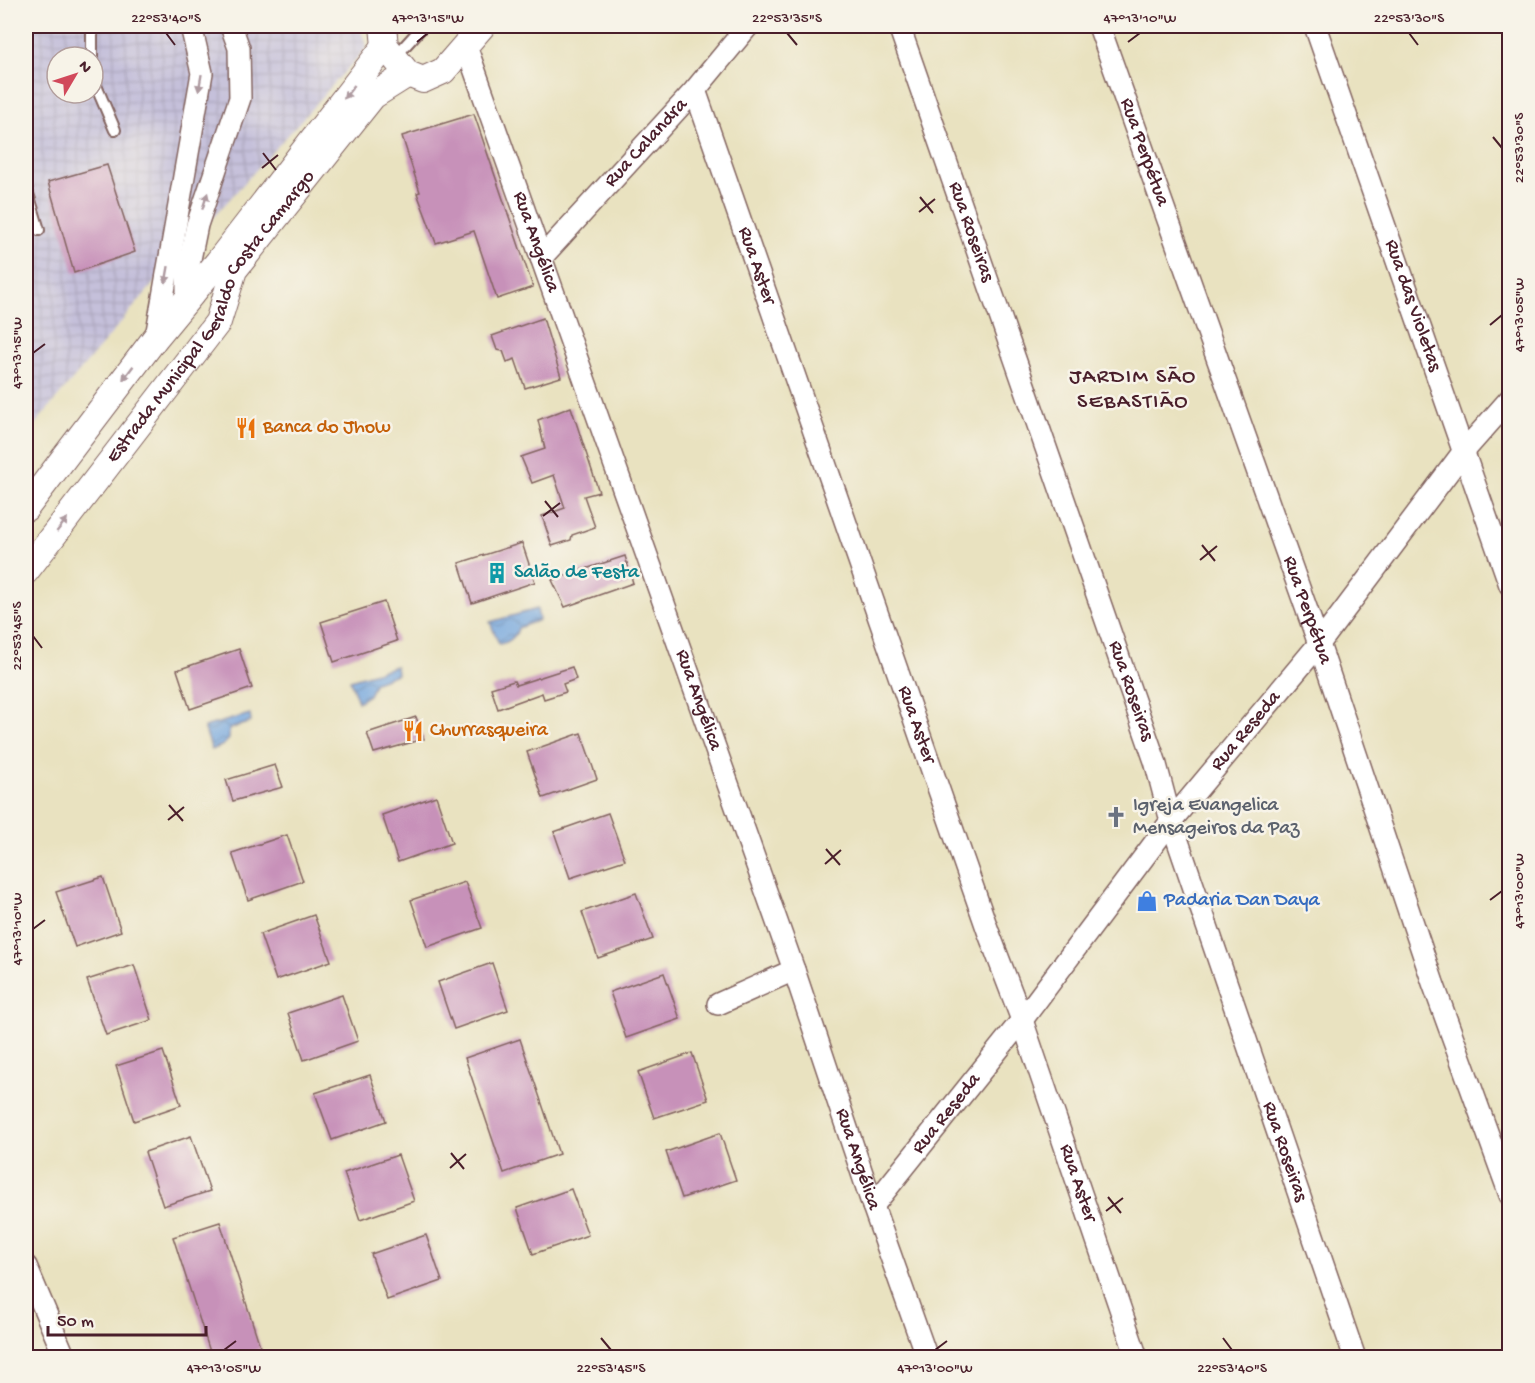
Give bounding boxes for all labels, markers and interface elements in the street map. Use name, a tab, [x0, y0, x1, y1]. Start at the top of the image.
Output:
text: 22°53'40"S	[131, 10, 201, 28]
text: 47°13'15"W	[392, 10, 464, 28]
text: 22°53'35"S	[752, 10, 822, 28]
text: 47°13'10"W	[1104, 10, 1177, 28]
text: 22°53'30"S	[1374, 10, 1444, 28]
north arrow	[45, 45, 105, 105]
text: N	[73, 58, 95, 78]
one-way arrow	[196, 73, 205, 92]
one-way arrow	[343, 85, 355, 100]
street label: Rua Calandra	[600, 93, 694, 192]
street label: Rua Perpétua	[1114, 95, 1174, 210]
text: 22°53'30"S	[1511, 113, 1529, 183]
street label: Estrada Municipal Geraldo Costa Camargo	[102, 166, 320, 468]
street label: Rua Roseiras	[943, 179, 999, 285]
street label: Rua Angélica	[507, 188, 564, 296]
one-way arrow	[201, 192, 211, 210]
street label: Rua Aster	[732, 224, 781, 309]
street label: Rua das Violetas	[1379, 237, 1446, 375]
one-way arrow	[162, 265, 171, 284]
text: 47°13'05"W	[1511, 277, 1529, 352]
text: 47°13'15"W	[9, 317, 27, 389]
district label: JARDIM SÃO SEBASTIÃO	[1069, 365, 1197, 416]
one-way arrow	[123, 366, 135, 381]
restaurant icon: Banca do Jhow	[234, 416, 258, 440]
place label: Banca do Jhow	[262, 417, 391, 440]
one-way arrow	[55, 517, 67, 532]
street label: Rua Perpétua	[1277, 553, 1337, 668]
building icon: Salão de Festa	[485, 561, 509, 585]
place label: Salão de Festa	[514, 562, 640, 585]
text: 22°53'45"S	[9, 601, 27, 671]
street label: Rua Roseiras	[1103, 638, 1159, 744]
street label: Rua Angélica	[670, 646, 727, 754]
street label: Rua Aster	[892, 683, 941, 768]
street label: Rua Reseda	[1206, 686, 1287, 776]
restaurant icon: Churrasqueira	[401, 719, 425, 743]
place label: Churrasqueira	[430, 720, 549, 743]
place label: Igreja Evangelica Mensageiros da Paz	[1133, 795, 1300, 841]
church icon: Igreja Evangelica Mensageiros da Paz	[1104, 805, 1128, 829]
text: 47°13'00"W	[1511, 853, 1529, 929]
shop icon: Padaria Dan Daya	[1135, 889, 1159, 913]
place label: Padaria Dan Daya	[1163, 890, 1321, 913]
text: 47°13'10"W	[9, 892, 27, 965]
street label: Rua Reseda	[907, 1068, 987, 1159]
street label: Rua Roseiras	[1257, 1099, 1312, 1205]
street label: Rua Angélica	[830, 1106, 885, 1214]
street label: Rua Aster	[1054, 1141, 1102, 1227]
scale bar	[48, 1299, 206, 1337]
text: 50 m	[57, 1312, 94, 1333]
text: 47°13'05"W	[187, 1360, 262, 1378]
text: 22°53'45"S	[576, 1360, 646, 1378]
text: 47°13'00"W	[897, 1360, 973, 1378]
text: 22°53'40"S	[1197, 1360, 1267, 1378]

